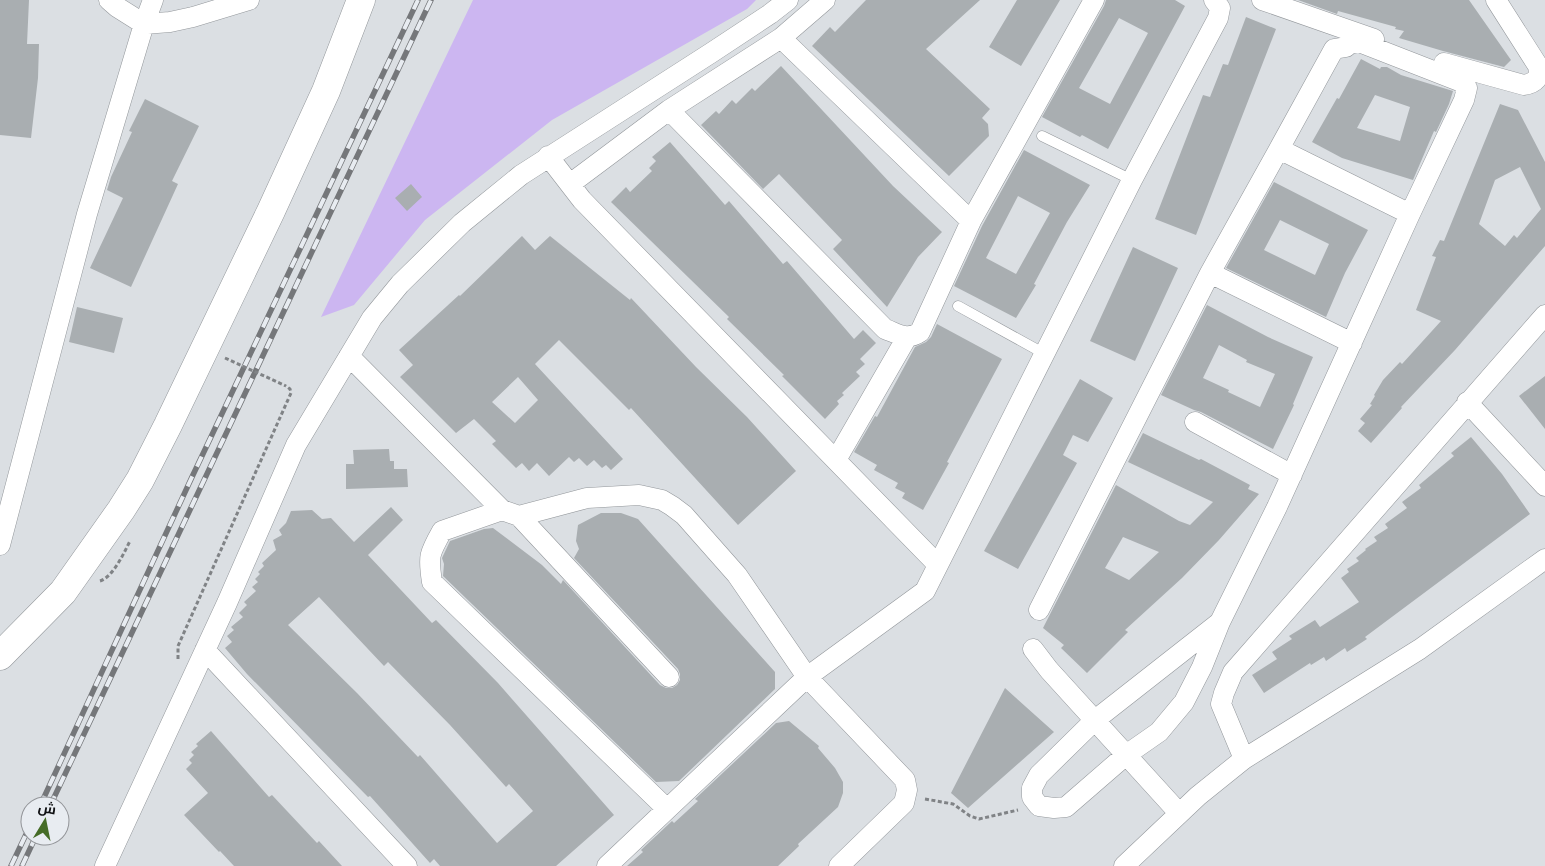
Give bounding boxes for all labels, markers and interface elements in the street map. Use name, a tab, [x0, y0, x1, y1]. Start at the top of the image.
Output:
north arrow	[20, 796, 70, 846]
text: ش	[37, 799, 58, 819]

